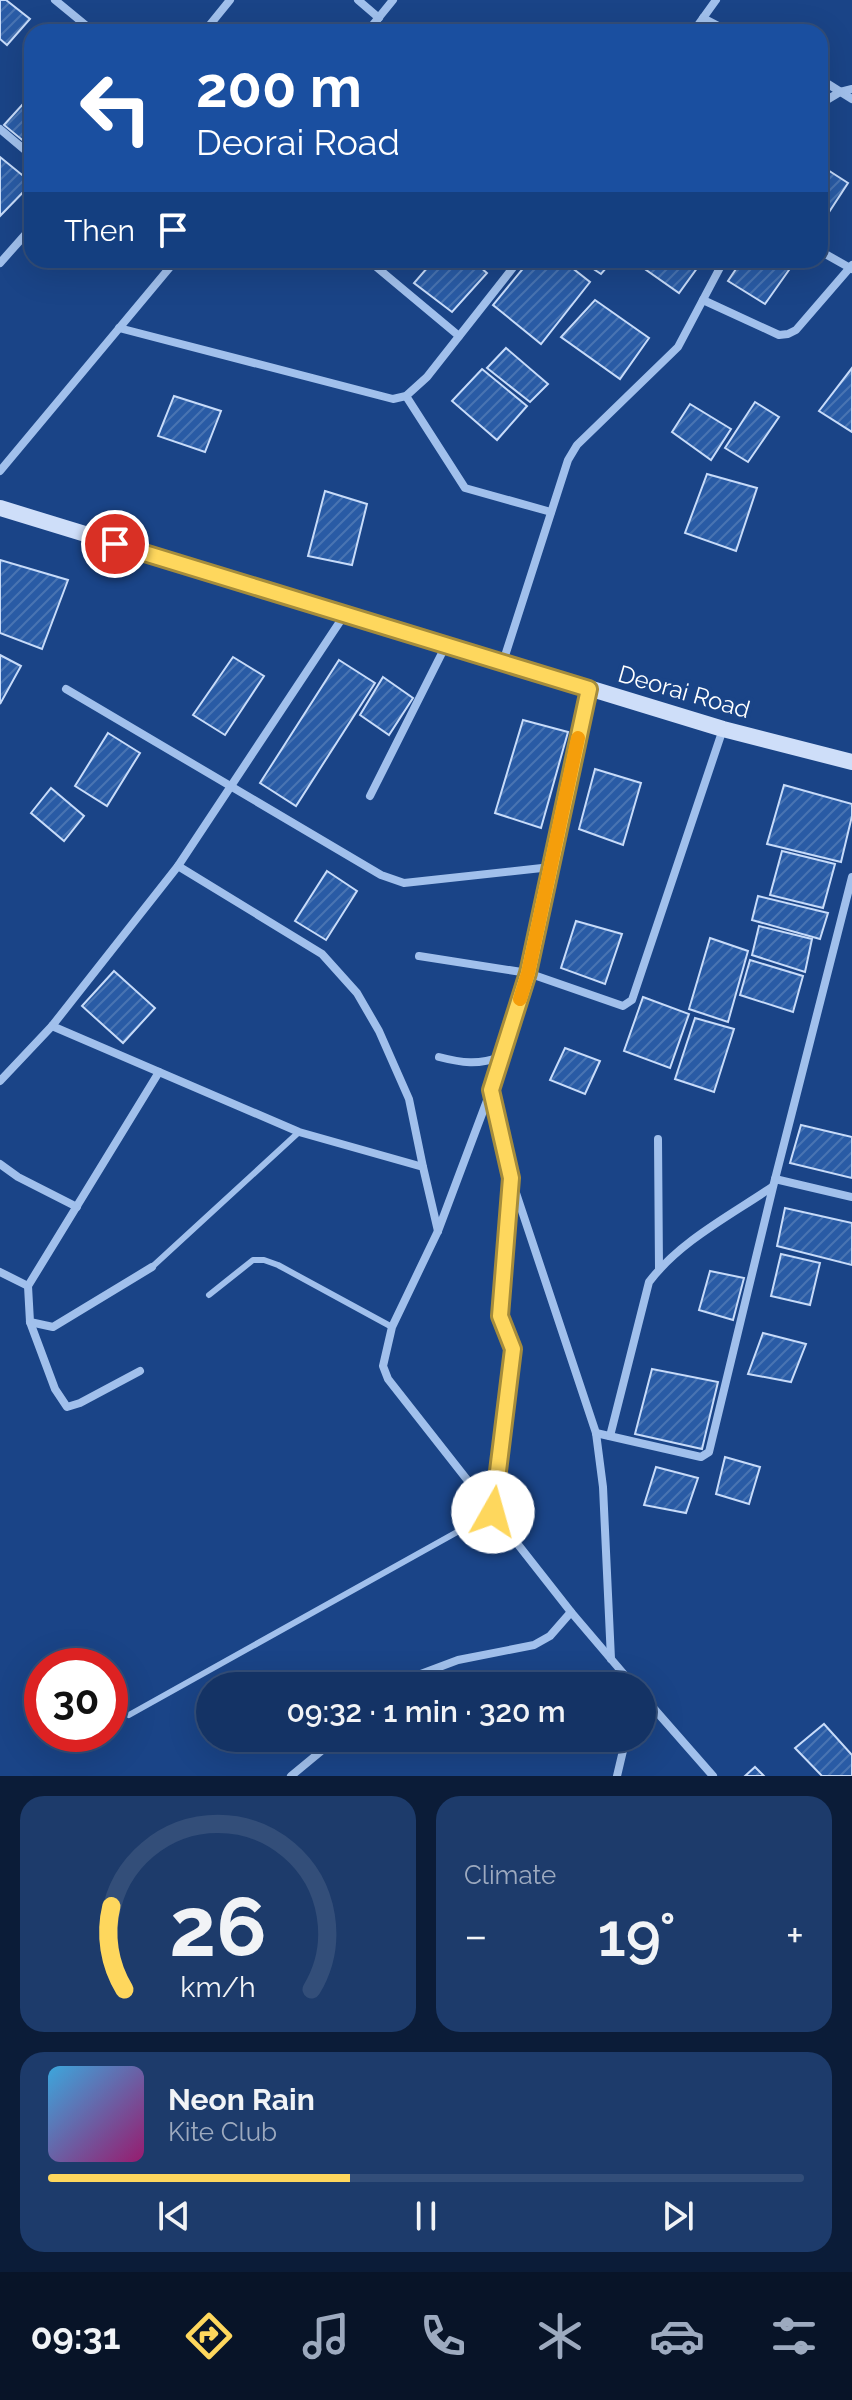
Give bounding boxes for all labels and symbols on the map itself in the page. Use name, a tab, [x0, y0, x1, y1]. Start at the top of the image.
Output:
pin	[81, 510, 149, 578]
street label: Deorai Road	[615, 659, 753, 724]
position arrow	[451, 1470, 535, 1554]
speed limit sign: 30	[24, 1648, 128, 1752]

